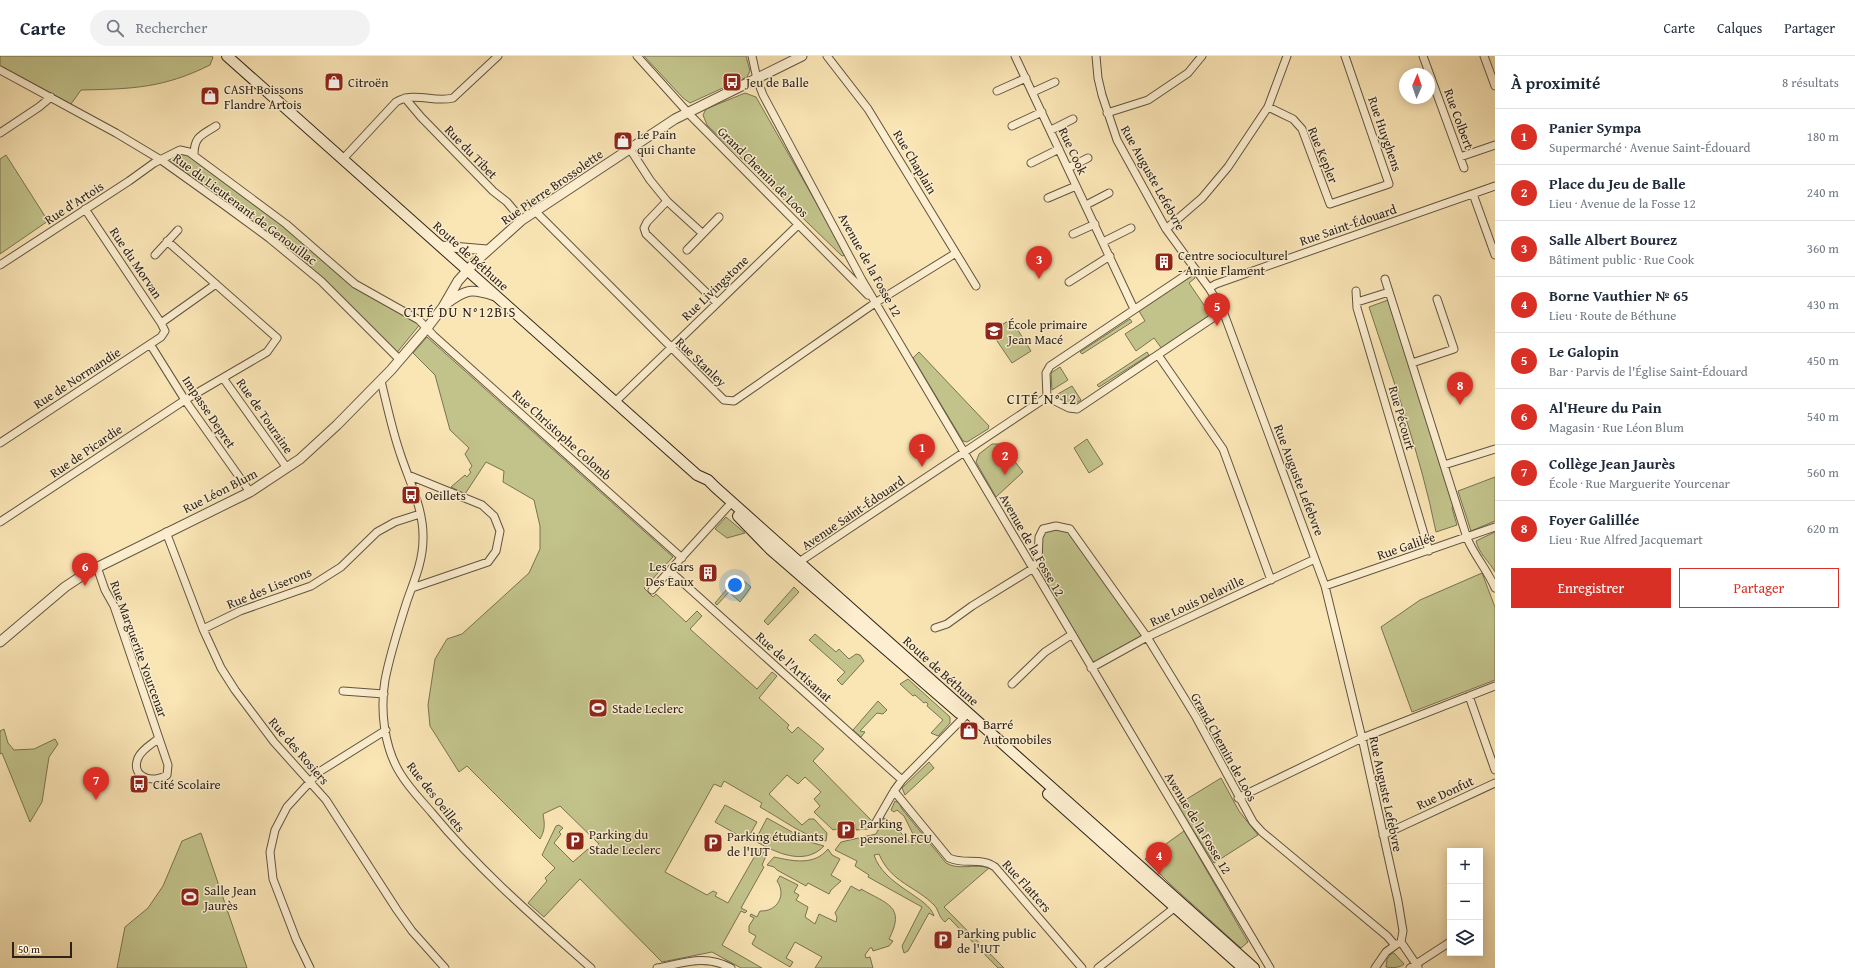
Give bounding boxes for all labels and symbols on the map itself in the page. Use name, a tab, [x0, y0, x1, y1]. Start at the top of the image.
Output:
north arrow	[1399, 68, 1435, 104]
shop icon: Citroën	[323, 71, 345, 93]
bus stop icon: Jeu de Balle	[721, 71, 743, 93]
place label: Citroën	[348, 73, 389, 92]
place label: Jeu de Balle	[744, 73, 809, 92]
place label: CASH Boissons Flandre Artois	[224, 80, 303, 114]
shop icon: CASH Boissons Flandre Artois	[199, 85, 221, 107]
street label: Rue Colbert	[1439, 86, 1479, 153]
street label: Rue Huyghens	[1363, 94, 1407, 174]
street label: Rue du Tibet	[440, 121, 502, 184]
street label: Grand Chemin de Loos	[713, 122, 813, 222]
street label: Rue Auguste Lefebvre	[1116, 122, 1190, 234]
street label: Rue Cook	[1054, 124, 1092, 178]
street label: Rue Kepler	[1303, 124, 1343, 187]
place label: Le Pain qui Chante	[637, 125, 696, 159]
street label: Rue Chaplain	[888, 126, 942, 198]
shop icon: Le Pain qui Chante	[612, 130, 634, 152]
street label: Rue Pierre Brossolette	[497, 145, 607, 229]
street label: Rue du Lieutenant de Genouillac	[169, 149, 321, 270]
street label: Rue d'Artois	[41, 177, 107, 229]
street label: Rue Saint-Édouard	[1297, 199, 1399, 250]
street label: Avenue de la Fosse 12	[834, 210, 906, 320]
street label: Route de Béthune	[429, 217, 513, 295]
street label: Rue du Morvan	[105, 223, 167, 303]
pin: 3	[1026, 246, 1052, 279]
place label: Centre socioculturel - Annie Flament	[1178, 246, 1288, 280]
street label: Rue Livingstone	[677, 251, 753, 325]
building icon: Centre socioculturel - Annie Flament	[1153, 251, 1175, 273]
pin: 5	[1204, 293, 1230, 326]
district label: CITÉ DU N°12BIS	[404, 302, 516, 322]
place label: École primaire Jean Macé	[1006, 315, 1087, 349]
school or university icon: École primaire Jean Macé	[983, 320, 1005, 342]
street label: Rue Stanley	[671, 333, 731, 391]
street label: Rue de Normandie	[30, 343, 124, 413]
street label: Impasse Depret	[178, 372, 241, 452]
pin: 8	[1447, 372, 1473, 405]
street label: Rue de Touraine	[232, 374, 298, 458]
street label: Rue Pécourt	[1384, 384, 1420, 453]
street label: Rue Christophe Colomb	[508, 385, 616, 485]
district label: CITÉ N°12	[1007, 388, 1077, 409]
street label: Rue de Picardie	[46, 420, 126, 482]
street label: Rue Auguste Lefebvre	[1269, 422, 1329, 538]
pin: 1	[909, 434, 935, 467]
pin: 2	[992, 442, 1018, 475]
street label: Rue Léon Blum	[179, 464, 261, 518]
street label: Avenue Saint-Édouard	[798, 471, 908, 555]
bus stop icon: Oeillets	[400, 484, 422, 506]
place label: Oeillets	[425, 486, 466, 505]
street label: Avenue de la Fosse 12	[995, 490, 1069, 600]
street label: Rue Galilée	[1374, 527, 1438, 565]
pin: 6	[72, 553, 98, 586]
place label: Les Gars Des Eaux	[646, 557, 694, 591]
street label: Rue des Liserons	[224, 562, 314, 614]
building icon: Les Gars Des Eaux	[697, 562, 719, 584]
street label: Rue Louis Delaville	[1147, 571, 1247, 631]
your location	[725, 575, 745, 595]
street label: Rue Marguerite Yourcenar	[105, 578, 173, 721]
street label: Rue de l'Artisanat	[752, 627, 837, 707]
street label: Route de Béthune	[899, 632, 983, 710]
street label: Grand Chemin de Loos	[1186, 689, 1262, 805]
sports icon: Stade Leclerc	[587, 697, 609, 719]
place label: Stade Leclerc	[612, 699, 684, 718]
street label: Rue des Rosiers	[264, 713, 334, 789]
place label: Barré Automobiles	[983, 715, 1052, 749]
shop icon: Barré Automobiles	[958, 720, 980, 742]
street label: Rue Auguste Lefebvre	[1364, 734, 1408, 854]
street label: Rue des Oeillets	[402, 758, 470, 836]
pin: 7	[83, 767, 109, 800]
street label: Avenue de la Fosse 12	[1160, 769, 1236, 877]
street label: Rue Donfut	[1413, 771, 1477, 815]
bus stop icon: Cité Scolaire	[128, 773, 150, 795]
place label: Cité Scolaire	[153, 775, 221, 794]
place label: Parking personel FCU	[860, 814, 933, 848]
parking icon: Parking personel FCU	[835, 819, 857, 841]
place label: Parking du Stade Leclerc	[589, 825, 661, 859]
place label: Parking étudiants de l'IUT	[727, 827, 824, 861]
parking icon: Parking du Stade Leclerc	[564, 830, 586, 852]
parking icon: Parking étudiants de l'IUT	[702, 832, 724, 854]
pin: 4	[1146, 842, 1172, 875]
street label: Rue Flatters	[998, 855, 1056, 917]
place label: Salle Jean Jaurès	[202, 881, 257, 915]
sports icon: Salle Jean Jaurès	[179, 886, 201, 908]
place label: Parking public de l'IUT	[957, 924, 1036, 958]
parking icon: Parking public de l'IUT	[932, 929, 954, 951]
scale bar	[12, 940, 72, 959]

